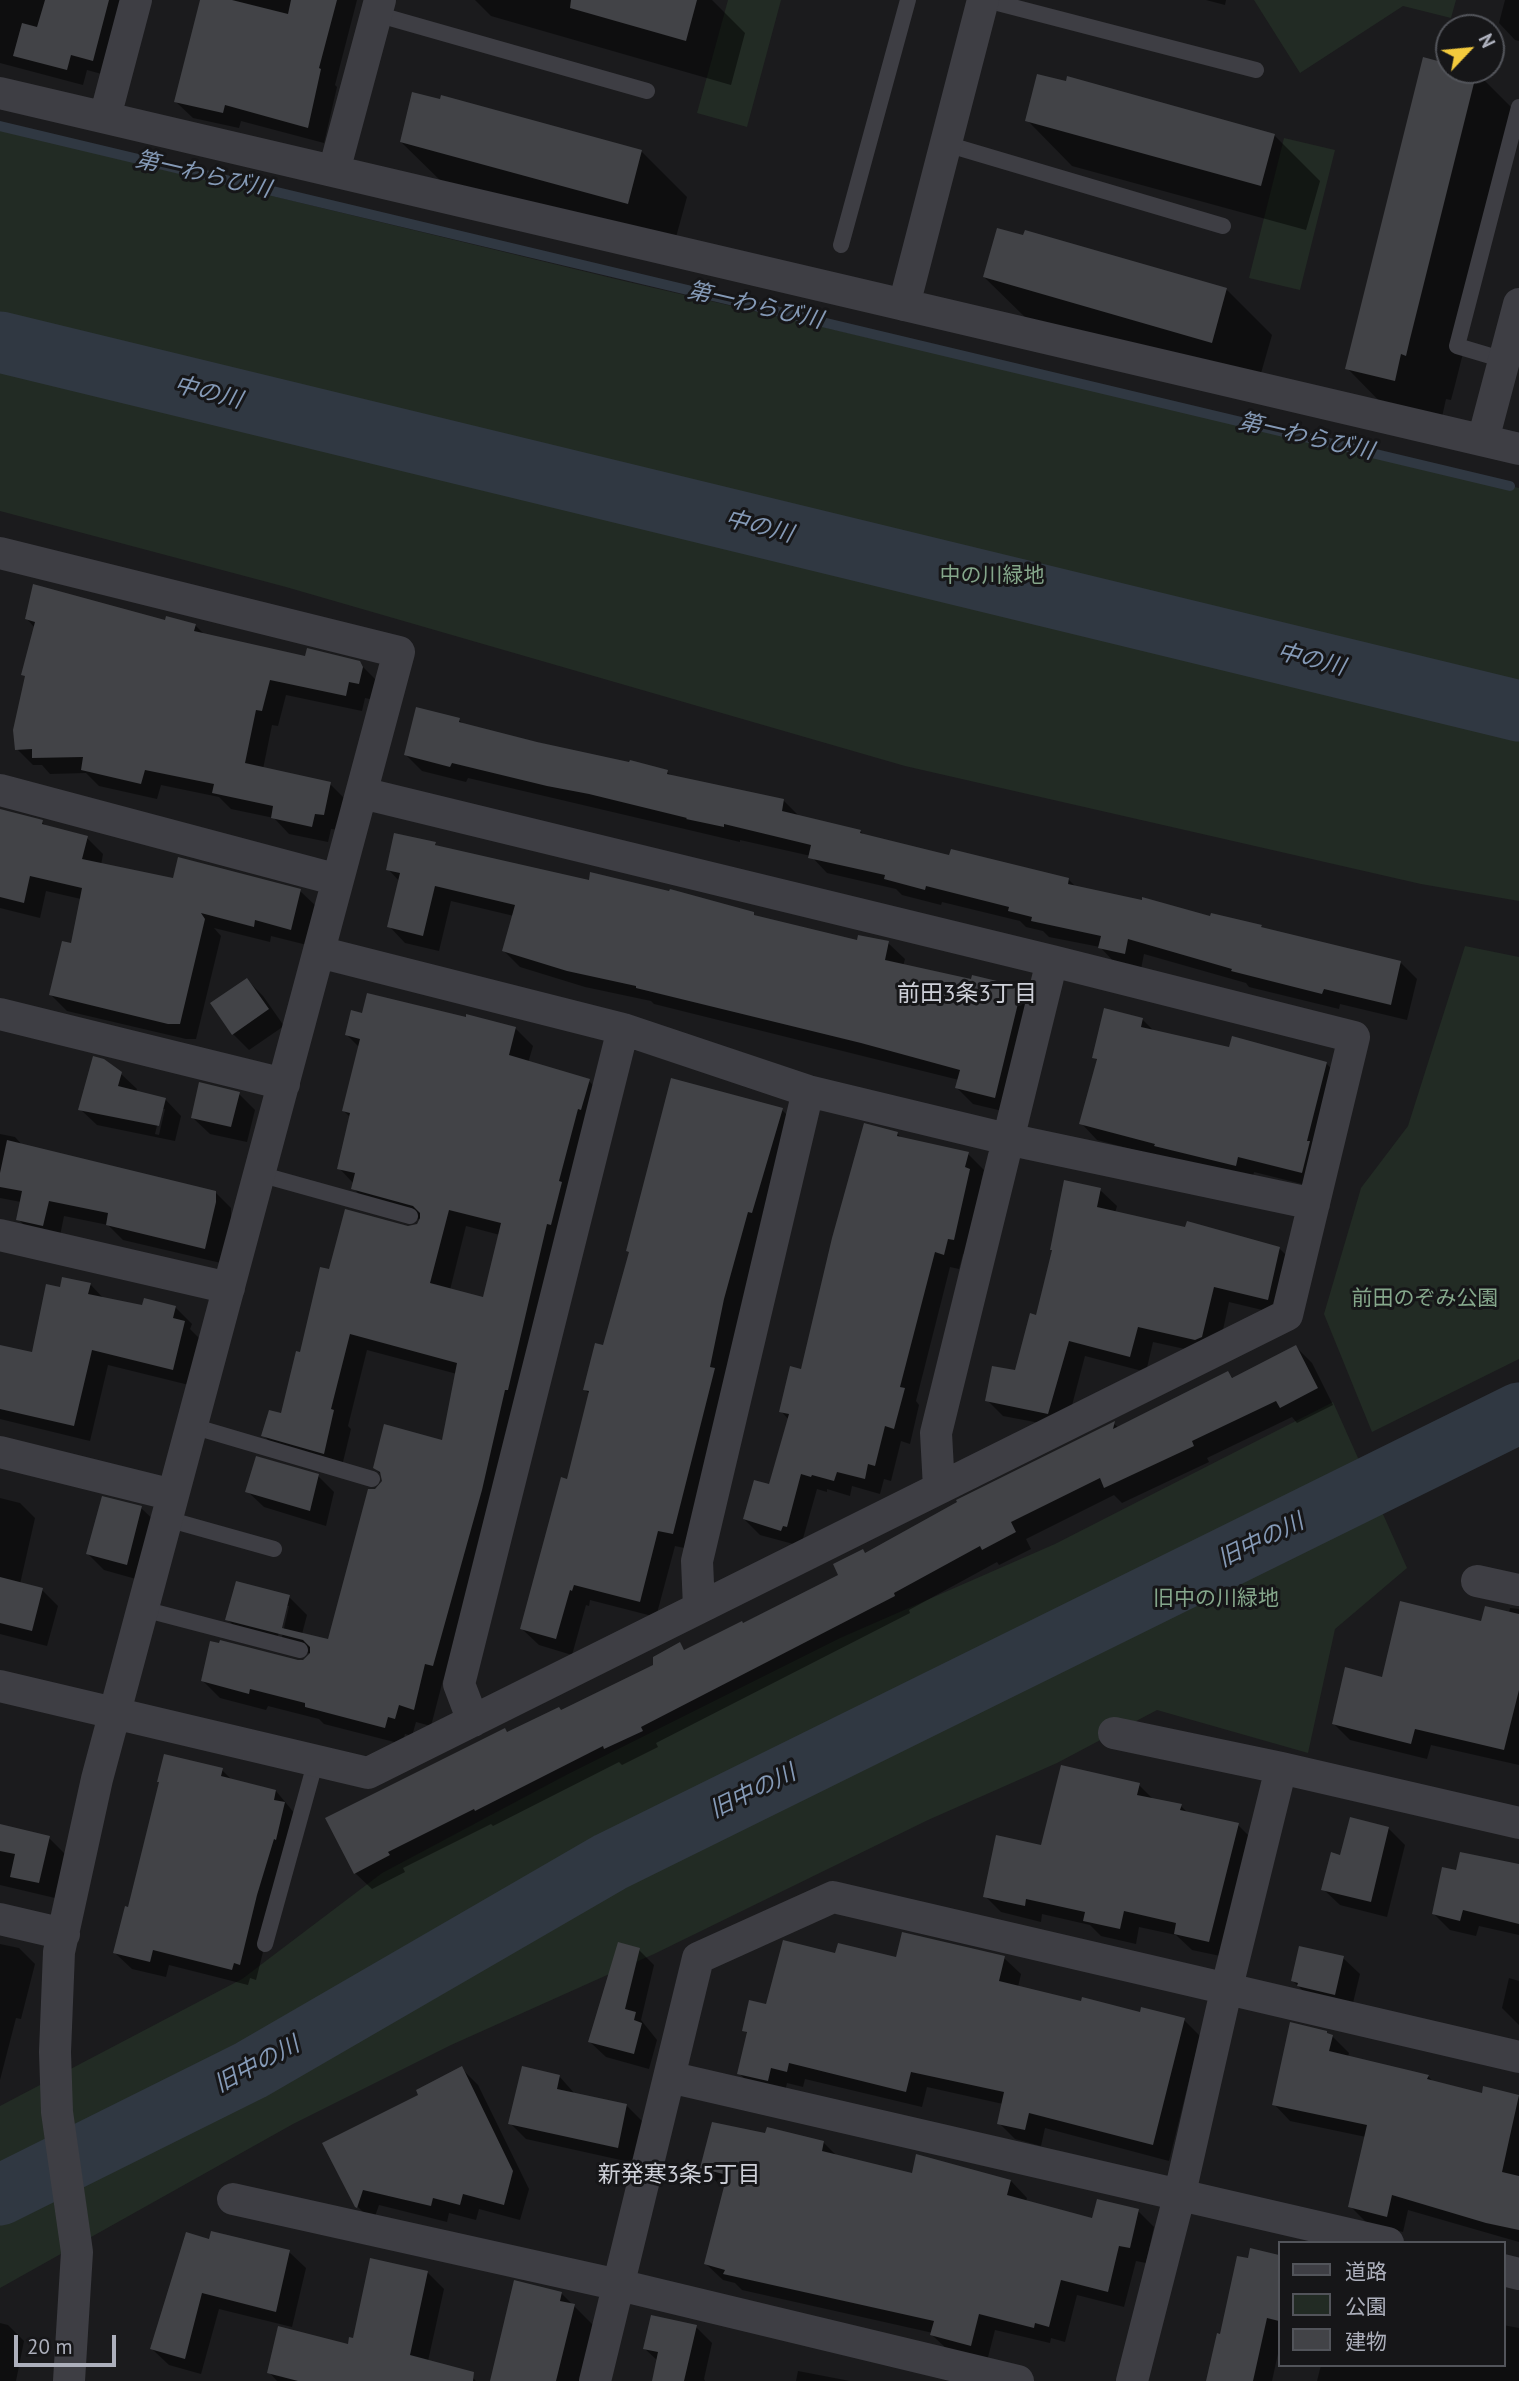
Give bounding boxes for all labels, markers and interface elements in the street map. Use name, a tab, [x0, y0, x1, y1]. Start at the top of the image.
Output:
north arrow	[1435, 14, 1505, 84]
text: N	[1474, 30, 1501, 52]
water label: 第一わらび川	[133, 146, 273, 204]
water label: 第一わらび川	[685, 277, 825, 335]
water label: 中の川	[171, 371, 245, 415]
water label: 第一わらび川	[1236, 408, 1376, 466]
water label: 中の川	[722, 505, 796, 549]
park label: 中の川緑地	[940, 563, 1044, 589]
water label: 中の川	[1274, 638, 1348, 682]
district label: 前田3条3丁目	[897, 980, 1037, 1008]
park label: 前田のぞみ公園	[1352, 1286, 1498, 1312]
water label: 旧中の川	[1214, 1508, 1308, 1574]
park label: 旧中の川緑地	[1153, 1586, 1279, 1612]
water label: 旧中の川	[706, 1759, 800, 1825]
water label: 旧中の川	[210, 2031, 304, 2099]
district label: 新発寒3条5丁目	[597, 2161, 761, 2189]
legend	[1278, 2241, 1505, 2367]
text: 道路	[1345, 2258, 1387, 2285]
text: 公園	[1345, 2293, 1387, 2320]
scale bar	[18, 2322, 119, 2366]
text: 建物	[1345, 2328, 1387, 2355]
text: 20 m	[27, 2333, 73, 2360]

